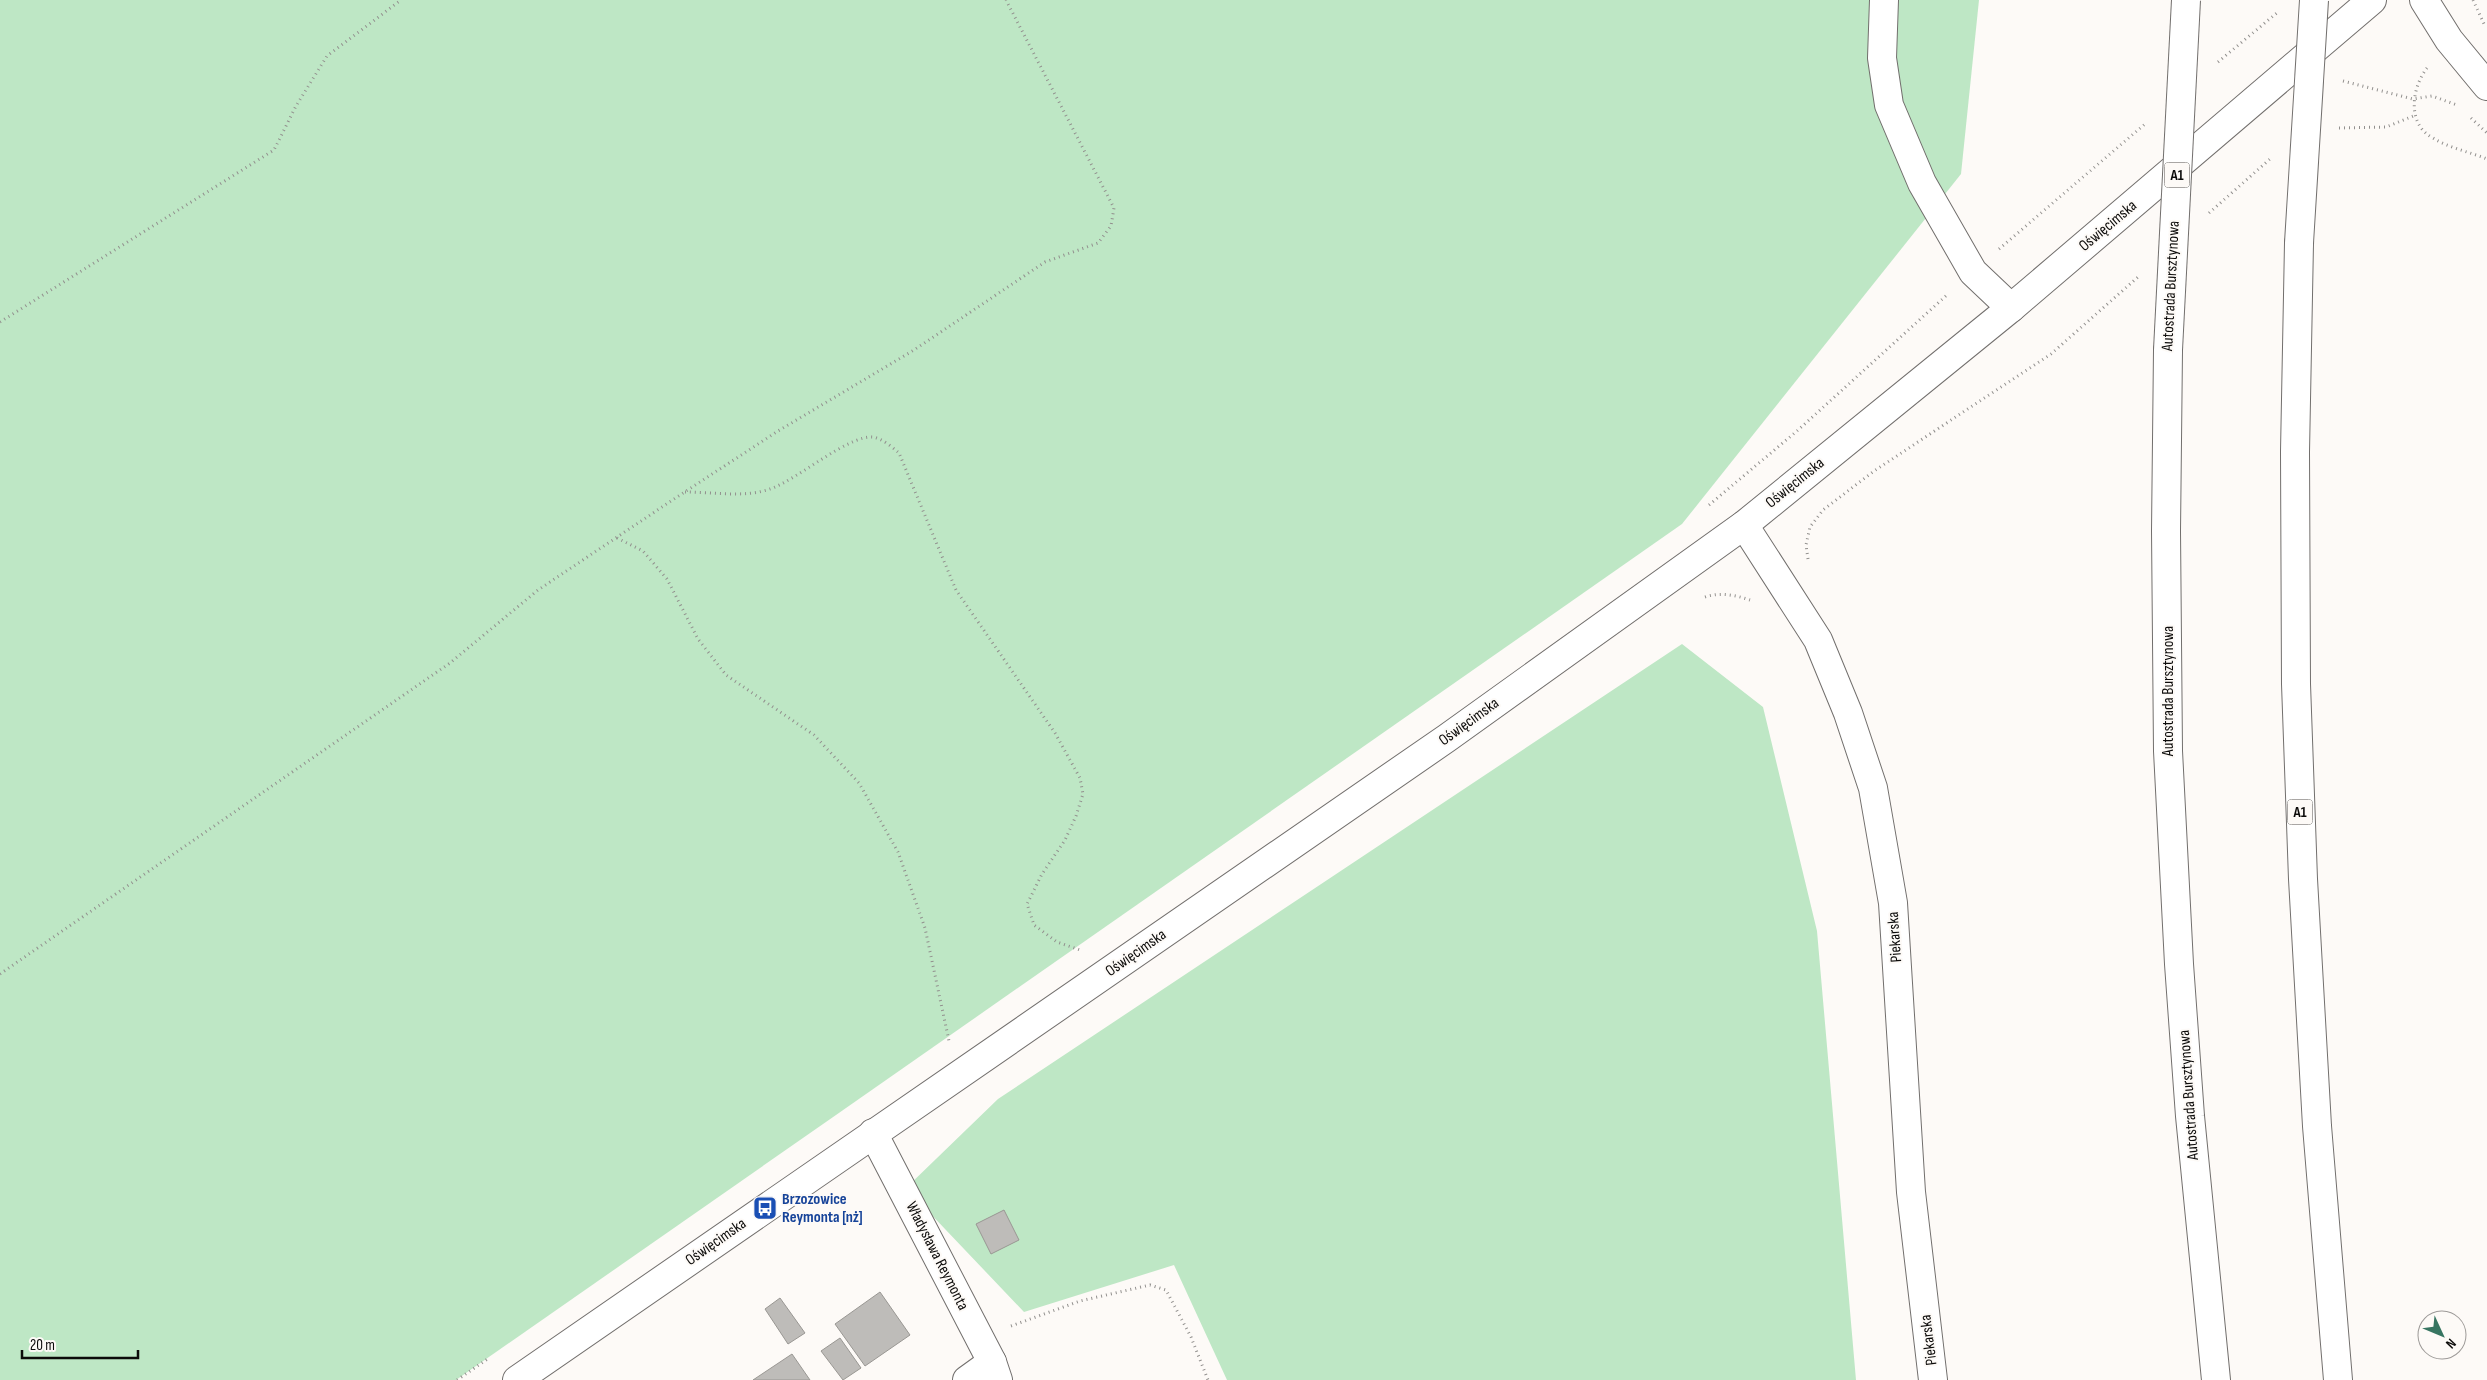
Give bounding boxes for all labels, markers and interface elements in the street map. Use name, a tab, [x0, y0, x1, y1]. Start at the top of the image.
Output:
road number: A1	[2164, 162, 2190, 188]
street label: Oświęcimska	[2075, 196, 2141, 256]
street label: Autostrada Bursztynowa	[2158, 220, 2184, 353]
street label: Oświęcimska	[1762, 454, 1828, 512]
street label: Autostrada Bursztynowa	[2159, 626, 2178, 757]
street label: Oświęcimska	[1435, 694, 1503, 750]
road number: A1	[2288, 800, 2312, 824]
street label: Piekarska	[1884, 911, 1906, 963]
street label: Oświęcimska	[1102, 925, 1170, 981]
street label: Autostrada Bursztynowa	[2175, 1029, 2203, 1162]
place label: Brzozowice Reymonta [nż]	[782, 1190, 863, 1227]
bus stop icon: Brzozowice Reymonta [nż]	[752, 1195, 778, 1221]
street label: Władysława Reymonta	[901, 1199, 973, 1313]
street label: Oświęcimska	[682, 1214, 750, 1270]
north arrow	[2417, 1310, 2467, 1360]
street label: Piekarska	[1916, 1314, 1942, 1366]
scale bar	[22, 1328, 139, 1360]
text: N	[2442, 1335, 2460, 1352]
text: 20 m	[30, 1336, 55, 1355]

